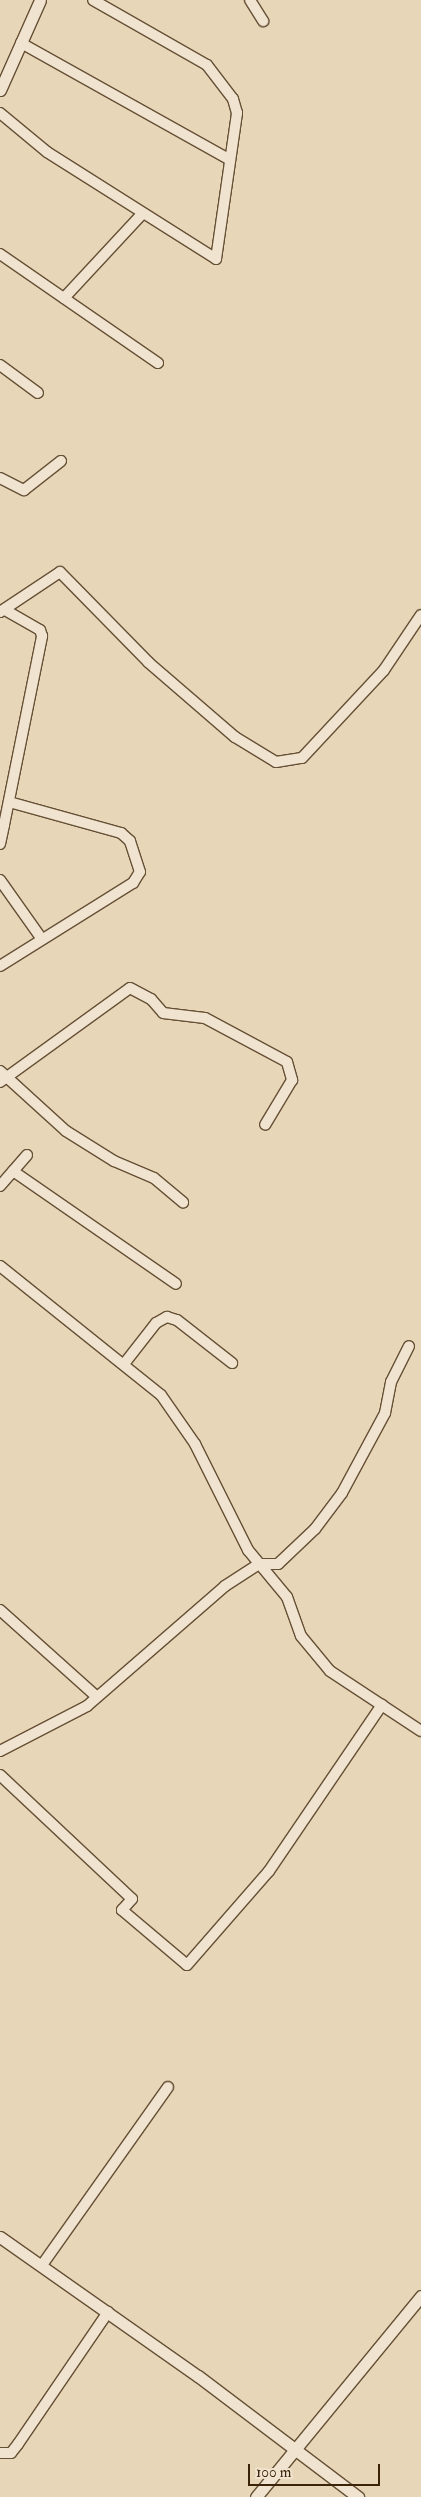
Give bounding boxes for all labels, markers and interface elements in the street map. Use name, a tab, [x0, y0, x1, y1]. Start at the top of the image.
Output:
scale bar	[251, 2454, 384, 2486]
text: 100 m	[256, 2463, 291, 2482]

